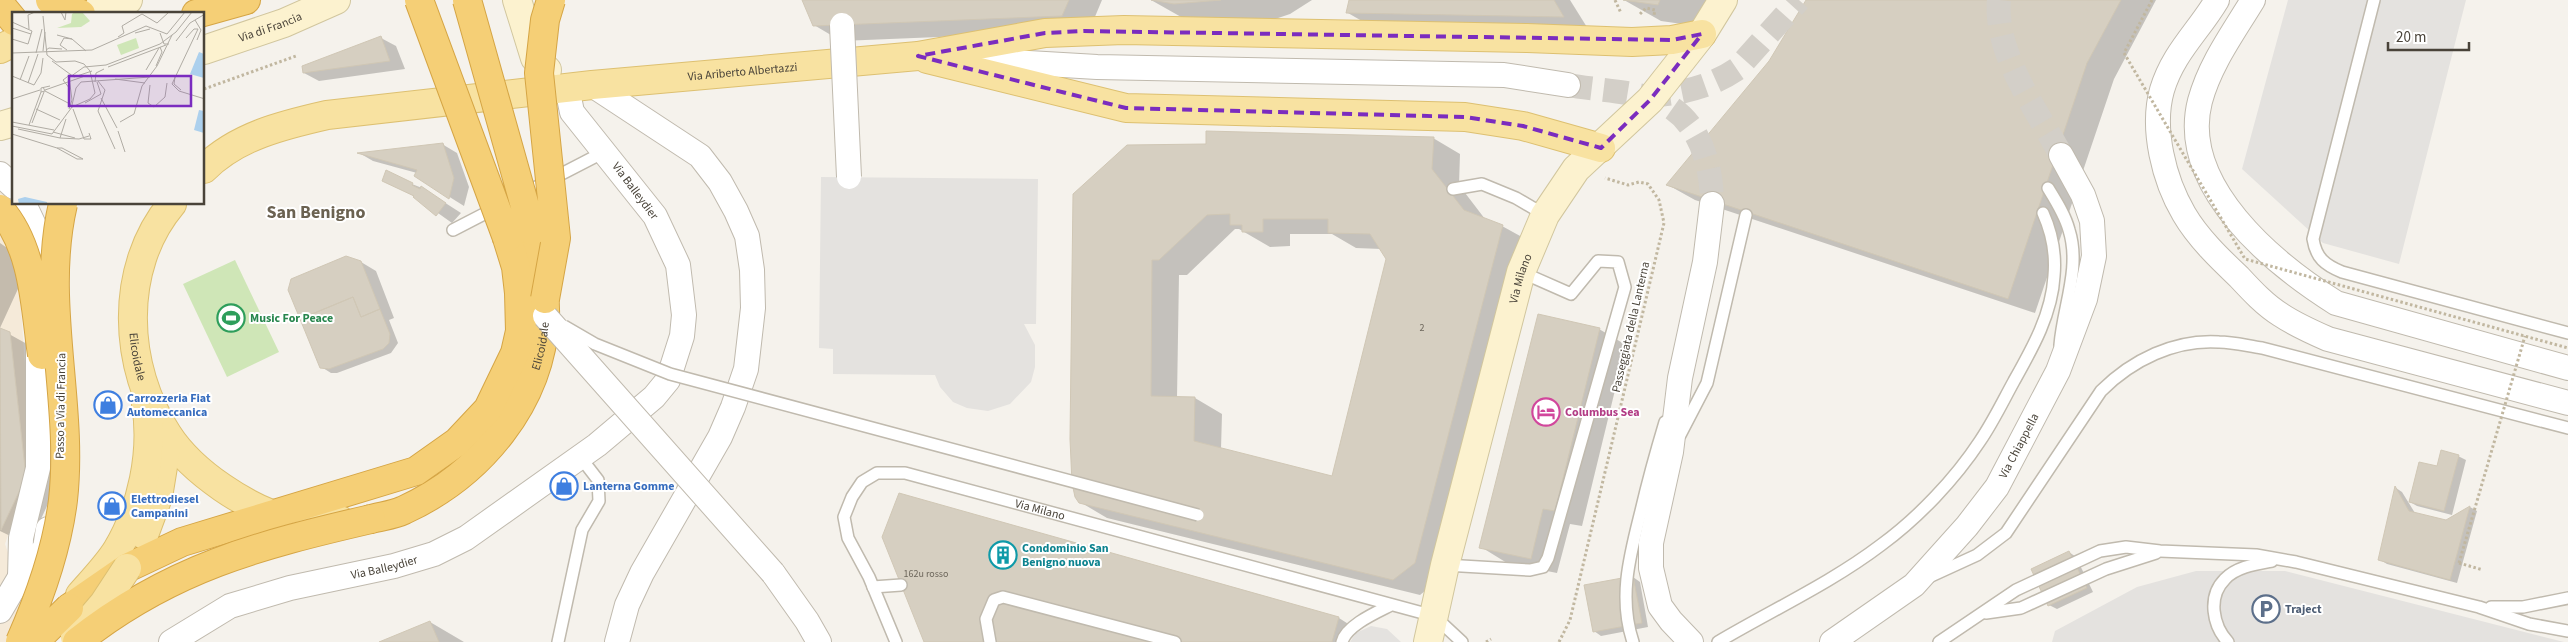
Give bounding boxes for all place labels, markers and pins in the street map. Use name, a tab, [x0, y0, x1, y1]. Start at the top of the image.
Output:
sports icon: Music For Peace	[216, 303, 246, 333]
place label: Music For Peace	[250, 310, 333, 327]
shop icon: Carrozzeria Fiat Automeccanica	[93, 390, 123, 420]
place label: Carrozzeria Fiat Automeccanica	[126, 390, 211, 421]
hotel icon: Columbus Sea	[1531, 397, 1561, 427]
place label: Columbus Sea	[1565, 404, 1640, 421]
shop icon: Lanterna Gomme	[549, 471, 579, 501]
place label: Lanterna Gomme	[583, 478, 674, 495]
shop icon: Elettrodiesel Campanini	[97, 491, 127, 521]
place label: Elettrodiesel Campanini	[131, 491, 199, 522]
building icon: Condominio San Benigno nuova	[988, 540, 1018, 570]
place label: Condominio San Benigno nuova	[1022, 540, 1109, 571]
parking icon: Traject	[2251, 594, 2281, 624]
place label: Traject	[2285, 601, 2322, 618]

